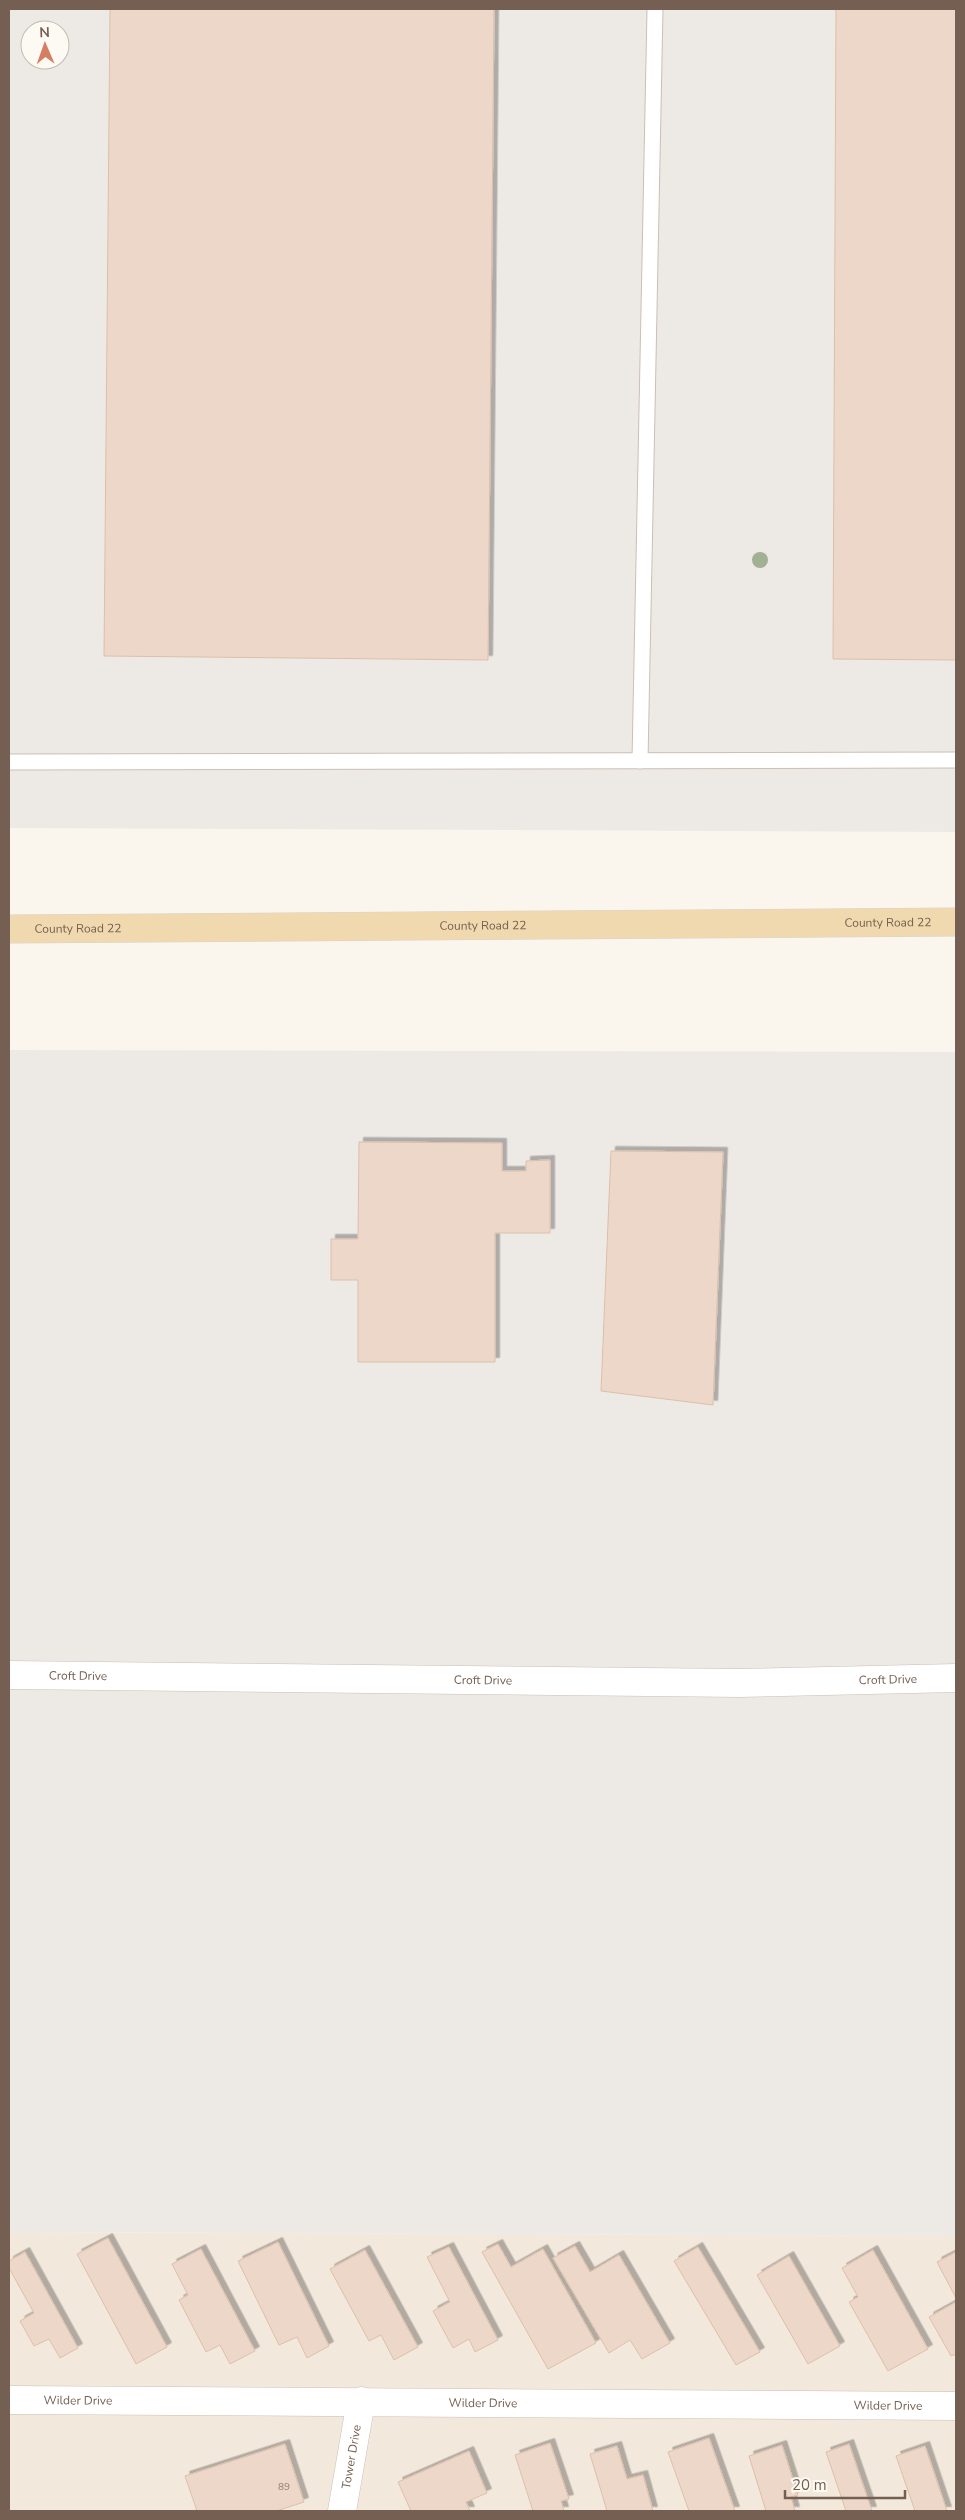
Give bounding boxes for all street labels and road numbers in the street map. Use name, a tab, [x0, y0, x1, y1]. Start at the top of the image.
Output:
street label: County Road 22	[844, 914, 931, 931]
street label: County Road 22	[439, 917, 527, 934]
street label: County Road 22	[34, 920, 122, 937]
street label: Croft Drive	[49, 1667, 107, 1684]
street label: Croft Drive	[859, 1671, 917, 1688]
street label: Croft Drive	[454, 1672, 512, 1689]
street label: Wilder Drive	[44, 2392, 112, 2409]
street label: Wilder Drive	[449, 2395, 517, 2411]
street label: Wilder Drive	[854, 2397, 922, 2414]
street label: Tower Drive	[338, 2423, 365, 2490]

